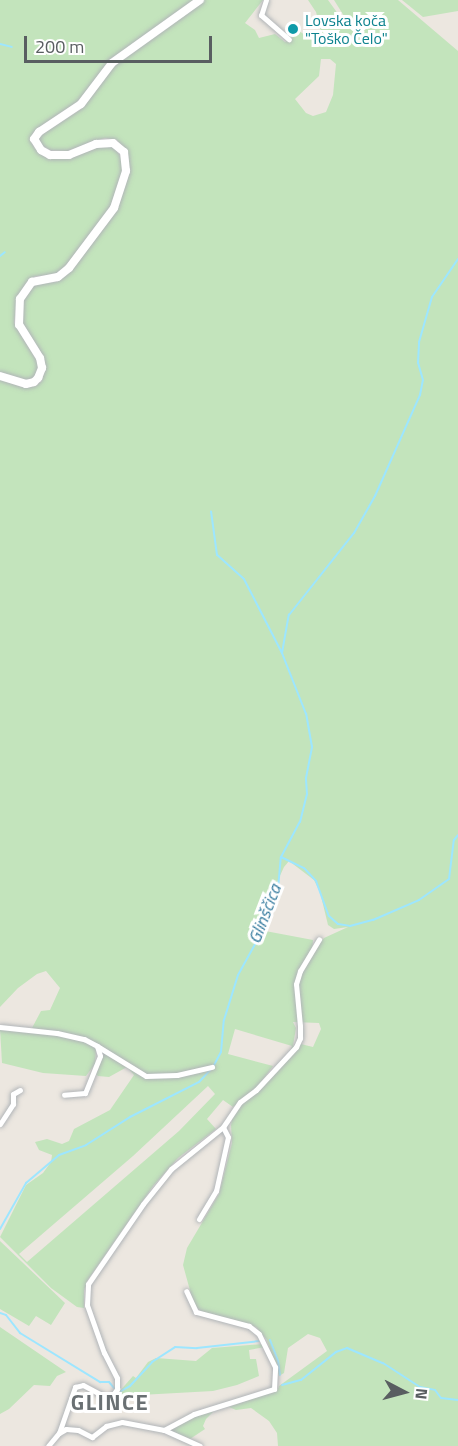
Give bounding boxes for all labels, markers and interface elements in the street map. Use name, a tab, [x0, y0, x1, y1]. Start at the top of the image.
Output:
place label: Lovska koča "Toško Čelo"	[305, 10, 388, 48]
marker: Lovska koča "Toško Čelo"	[286, 22, 300, 36]
scale bar	[27, 24, 214, 62]
text: 200 m	[35, 33, 84, 60]
water label: Glinščica	[244, 881, 286, 947]
north arrow	[374, 1362, 434, 1422]
text: N	[409, 1387, 434, 1401]
district label: GLINCE	[71, 1390, 149, 1416]

